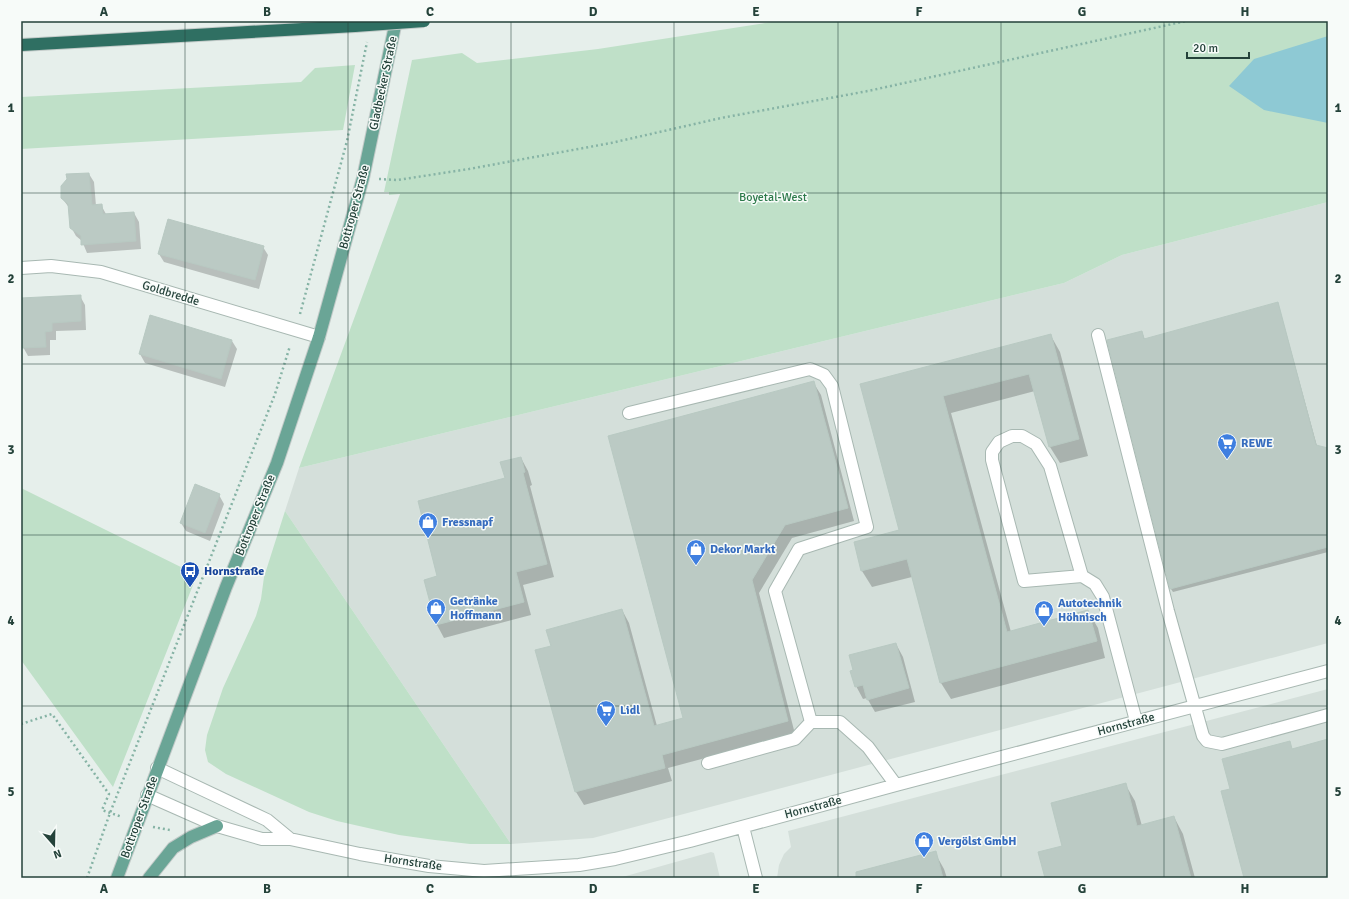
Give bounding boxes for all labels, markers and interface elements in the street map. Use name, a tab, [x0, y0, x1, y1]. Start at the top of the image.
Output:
text: A	[100, 4, 109, 20]
text: B	[263, 4, 271, 20]
text: C	[426, 4, 434, 20]
text: D	[589, 4, 598, 20]
text: E	[752, 4, 760, 20]
text: F	[916, 4, 923, 20]
text: G	[1078, 4, 1086, 20]
text: H	[1241, 4, 1249, 20]
scale bar	[1187, 34, 1249, 60]
street label: Gladbecker Straße	[366, 35, 401, 131]
text: 20 m	[1193, 41, 1218, 56]
text: 1	[7, 100, 15, 116]
text: 1	[1334, 100, 1342, 116]
street label: Bottroper Straße	[336, 163, 373, 251]
park label: Boyetal-West	[739, 190, 807, 205]
text: 2	[7, 271, 15, 287]
text: 2	[1334, 271, 1342, 287]
street label: Goldbredde	[140, 278, 201, 309]
supermarket icon: REWE	[1216, 432, 1238, 460]
place label: REWE	[1241, 436, 1273, 451]
text: 3	[7, 442, 15, 458]
text: 3	[1334, 442, 1342, 458]
street label: Bottroper Straße	[232, 472, 279, 558]
shop icon: Fressnapf	[417, 511, 439, 539]
place label: Fressnapf	[442, 515, 493, 530]
shop icon: Dekor Markt	[685, 538, 707, 566]
place label: Dekor Markt	[710, 542, 776, 557]
bus stop icon: Hornstraße	[179, 560, 201, 588]
place label: Hornstraße	[204, 564, 264, 579]
place label: Getränke Hoffmann	[450, 594, 502, 623]
place label: Autotechnik Höhnisch	[1058, 596, 1122, 625]
shop icon: Getränke Hoffmann	[425, 597, 447, 625]
shop icon: Autotechnik Höhnisch	[1033, 599, 1055, 627]
text: 4	[7, 613, 15, 629]
text: 4	[1334, 613, 1342, 629]
supermarket icon: Lidl	[595, 699, 617, 727]
place label: Lidl	[620, 703, 640, 718]
street label: Hornstraße	[1096, 710, 1156, 739]
street label: Bottroper Straße	[118, 774, 161, 860]
text: 5	[7, 784, 15, 800]
text: 5	[1334, 784, 1342, 800]
street label: Hornstraße	[783, 793, 843, 822]
north arrow	[34, 825, 74, 865]
shop icon: Vergölst GmbH	[913, 830, 935, 858]
place label: Vergölst GmbH	[938, 834, 1016, 849]
text: N	[51, 847, 63, 861]
street label: Hornstraße	[383, 851, 443, 874]
text: A	[100, 881, 109, 897]
text: B	[263, 881, 271, 897]
text: C	[426, 881, 434, 897]
text: D	[589, 881, 598, 897]
text: E	[752, 881, 760, 897]
text: F	[916, 881, 923, 897]
text: G	[1078, 881, 1086, 897]
text: H	[1241, 881, 1249, 897]

